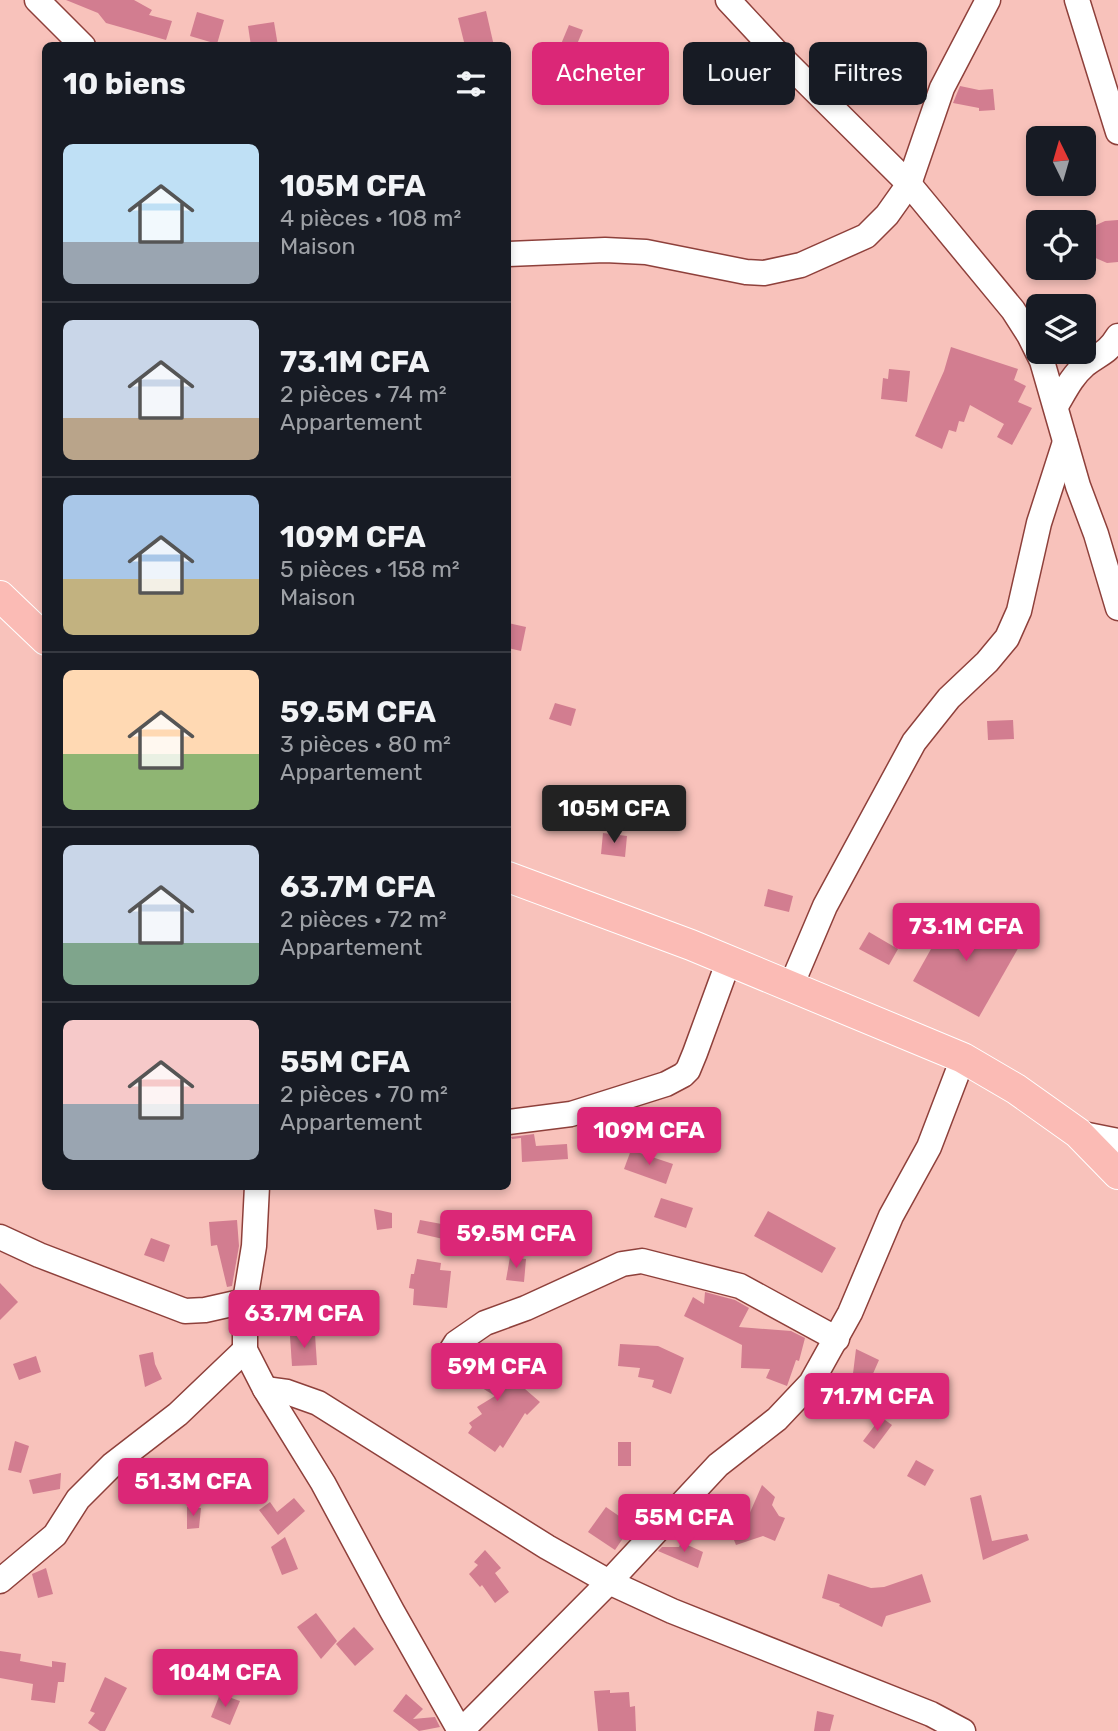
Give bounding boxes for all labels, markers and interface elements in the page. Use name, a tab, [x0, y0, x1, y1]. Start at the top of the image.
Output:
chip: Acheter	[532, 42, 669, 105]
chip: Louer	[683, 42, 795, 105]
chip: Filtres	[809, 42, 927, 105]
icon: filters	[452, 65, 490, 103]
text: 10 biens	[63, 66, 186, 102]
north arrow	[1026, 126, 1096, 196]
map controls	[1026, 126, 1096, 364]
text: 105M CFA	[280, 168, 426, 204]
icon: home	[119, 172, 203, 256]
text: 4 pièces · 108 m²	[280, 204, 461, 232]
button: locate	[1026, 210, 1096, 280]
text: Maison	[280, 232, 355, 260]
button: layers	[1026, 294, 1096, 364]
text: 73.1M CFA	[280, 344, 430, 380]
icon: home	[119, 348, 203, 432]
text: 2 pièces · 74 m²	[280, 380, 447, 408]
text: Appartement	[280, 408, 422, 436]
text: 109M CFA	[280, 519, 426, 555]
icon: home	[119, 523, 203, 607]
text: 5 pièces · 158 m²	[280, 555, 460, 583]
text: Maison	[280, 583, 355, 611]
text: 59.5M CFA	[280, 694, 436, 730]
icon: home	[119, 698, 203, 782]
text: 3 pièces · 80 m²	[280, 730, 451, 758]
text: Appartement	[280, 758, 422, 786]
pin: 105M CFA	[542, 786, 686, 845]
text: 105M CFA	[558, 794, 670, 822]
text: 63.7M CFA	[280, 869, 435, 905]
icon: home	[119, 873, 203, 957]
pin: 73.1M CFA	[886, 904, 1046, 963]
text: 2 pièces · 72 m²	[280, 905, 447, 933]
text: 73.1M CFA	[909, 912, 1023, 940]
text: Appartement	[280, 933, 422, 961]
text: 55M CFA	[280, 1044, 410, 1080]
icon: home	[119, 1048, 203, 1132]
text: 2 pièces · 70 m²	[280, 1080, 448, 1108]
text: Appartement	[280, 1108, 422, 1136]
pin: 109M CFA	[577, 1108, 721, 1167]
text: 109M CFA	[593, 1116, 705, 1144]
pin: 59.5M CFA	[436, 1210, 596, 1270]
text: 59.5M CFA	[456, 1219, 576, 1247]
pin: 63.7M CFA	[224, 1290, 384, 1350]
text: 63.7M CFA	[244, 1299, 364, 1327]
pin: 59M CFA	[432, 1344, 562, 1403]
text: 59M CFA	[447, 1352, 547, 1380]
pin: 71.7M CFA	[797, 1374, 957, 1433]
text: 71.7M CFA	[820, 1382, 934, 1410]
pin: 51.3M CFA	[113, 1458, 273, 1518]
text: 51.3M CFA	[134, 1467, 252, 1495]
pin: 55M CFA	[619, 1494, 749, 1554]
text: 55M CFA	[634, 1503, 734, 1531]
pin: 104M CFA	[153, 1650, 297, 1709]
text: 104M CFA	[169, 1658, 281, 1686]

